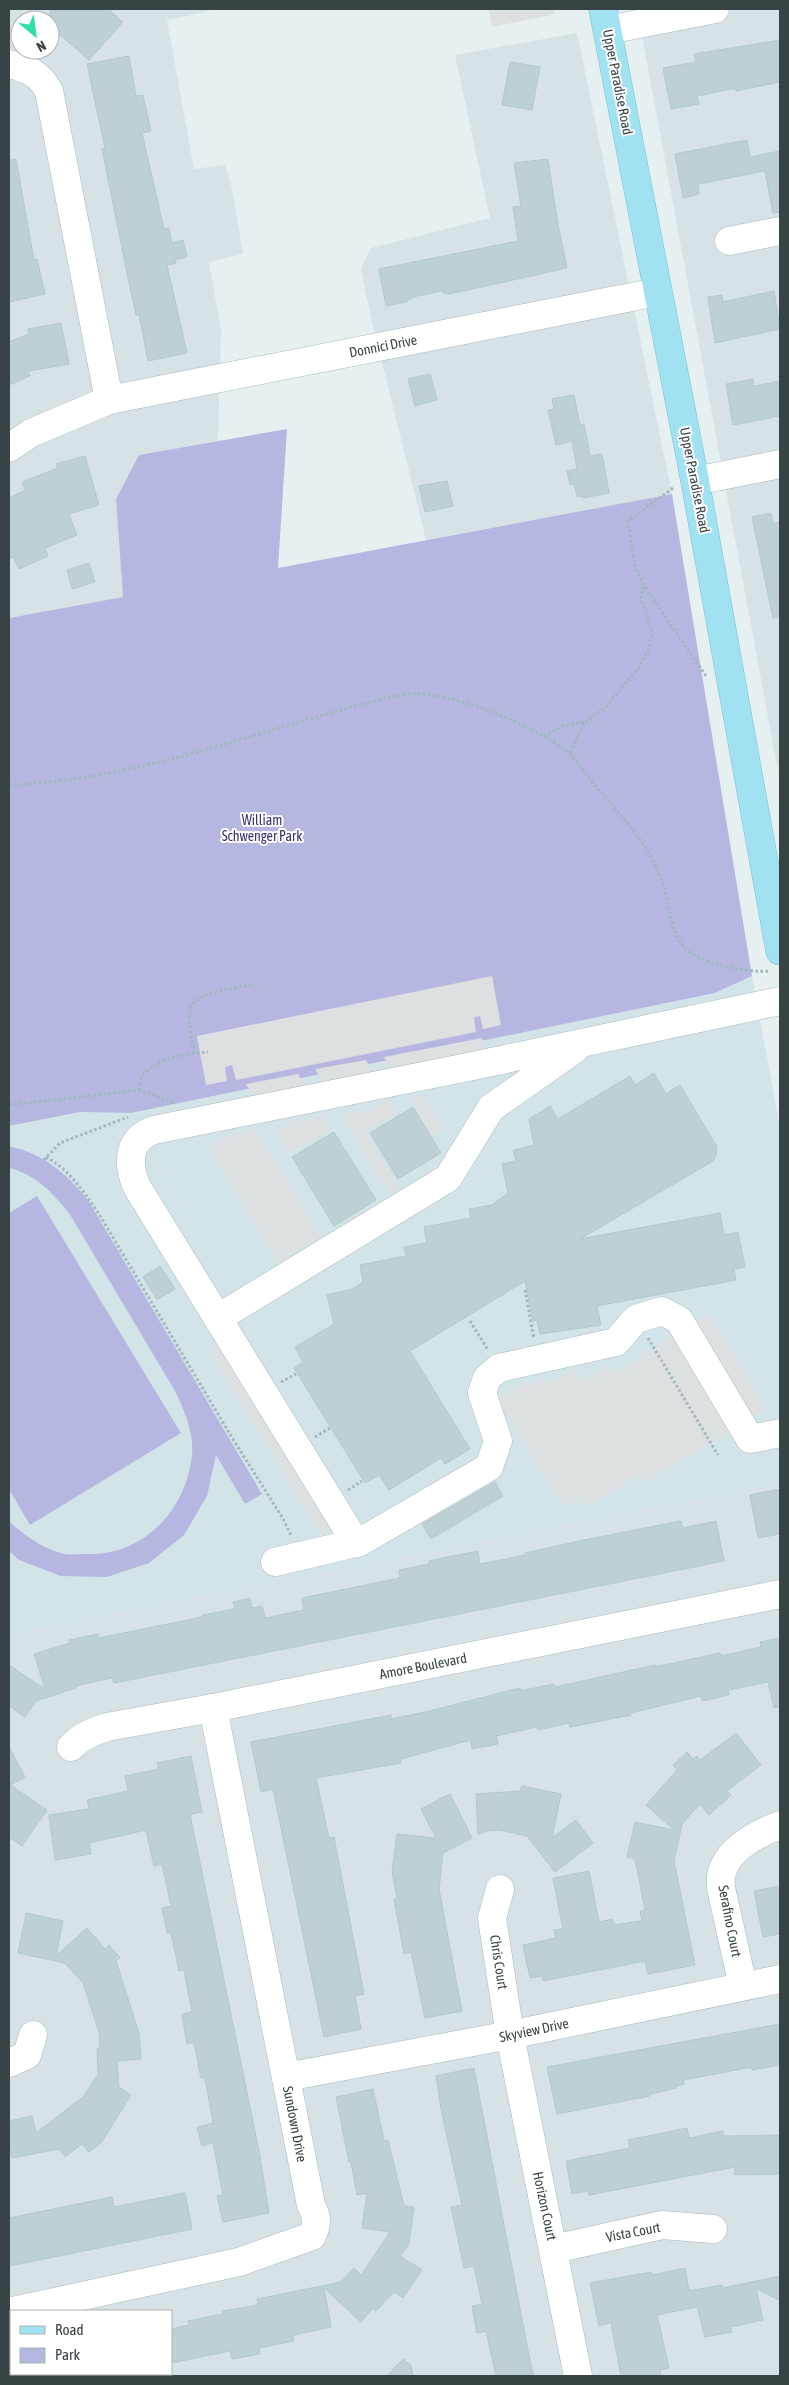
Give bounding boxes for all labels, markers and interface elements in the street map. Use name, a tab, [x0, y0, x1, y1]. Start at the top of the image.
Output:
north arrow	[10, 10, 60, 60]
street label: Upper Paradise Road	[600, 28, 636, 136]
text: N	[34, 37, 49, 55]
street label: Donnici Drive	[348, 332, 418, 360]
street label: Upper Paradise Road	[677, 426, 713, 534]
park label: William Schwenger Park	[222, 812, 302, 844]
street label: Amore Boulevard	[378, 1650, 468, 1682]
street label: Serafino Court	[715, 1884, 745, 1958]
street label: Chris Court	[487, 1934, 511, 1990]
street label: Skyview Drive	[498, 2015, 570, 2045]
street label: Sundown Drive	[280, 2085, 310, 2163]
street label: Horizon Court	[530, 2170, 560, 2242]
street label: Vista Court	[604, 2219, 662, 2245]
legend	[10, 2310, 172, 2375]
text: Road	[55, 2321, 84, 2338]
text: Park	[55, 2346, 80, 2363]

